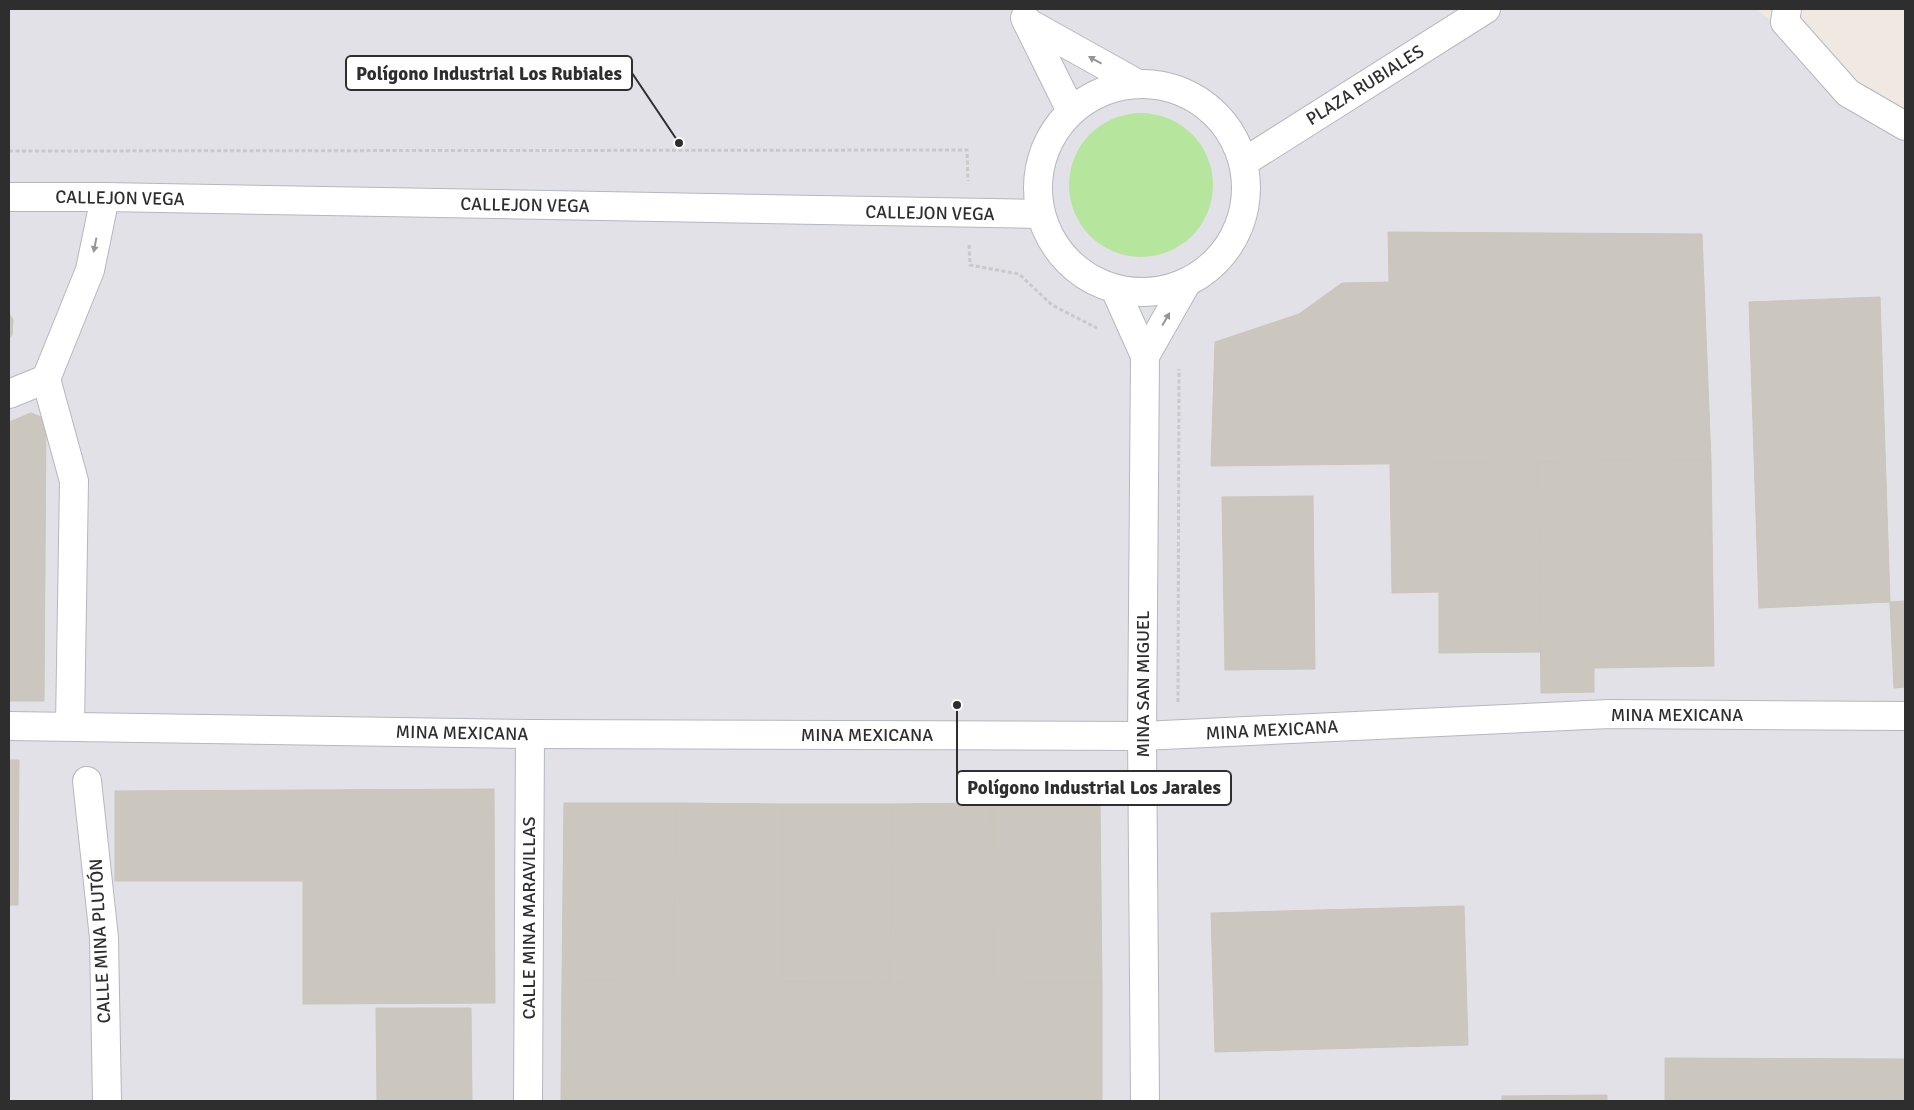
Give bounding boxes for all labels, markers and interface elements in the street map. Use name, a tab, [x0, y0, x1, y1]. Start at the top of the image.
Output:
street label: PLAZA RUBIALES	[1302, 40, 1428, 130]
callout: Polígono Industrial Los Rubiales	[346, 56, 632, 90]
one-way arrow	[1088, 56, 1103, 64]
text: Polígono Industrial Los Rubiales	[356, 62, 622, 86]
street label: CALLEJON VEGA	[55, 186, 185, 210]
street label: CALLEJON VEGA	[460, 193, 590, 217]
street label: CALLEJON VEGA	[865, 201, 995, 225]
one-way arrow	[91, 238, 99, 253]
one-way arrow	[1162, 312, 1170, 327]
street label: MINA SAN MIGUEL	[1132, 610, 1154, 758]
street label: MINA MEXICANA	[1611, 704, 1743, 726]
street label: MINA MEXICANA	[1205, 716, 1339, 744]
street label: MINA MEXICANA	[395, 721, 529, 745]
street label: MINA MEXICANA	[801, 724, 933, 746]
callout: Polígono Industrial Los Jarales	[957, 771, 1231, 805]
text: Polígono Industrial Los Jarales	[967, 776, 1221, 800]
street label: CALLE MINA MARAVILLAS	[518, 817, 540, 1019]
street label: CALLE MINA PLUTÓN	[85, 858, 115, 1024]

